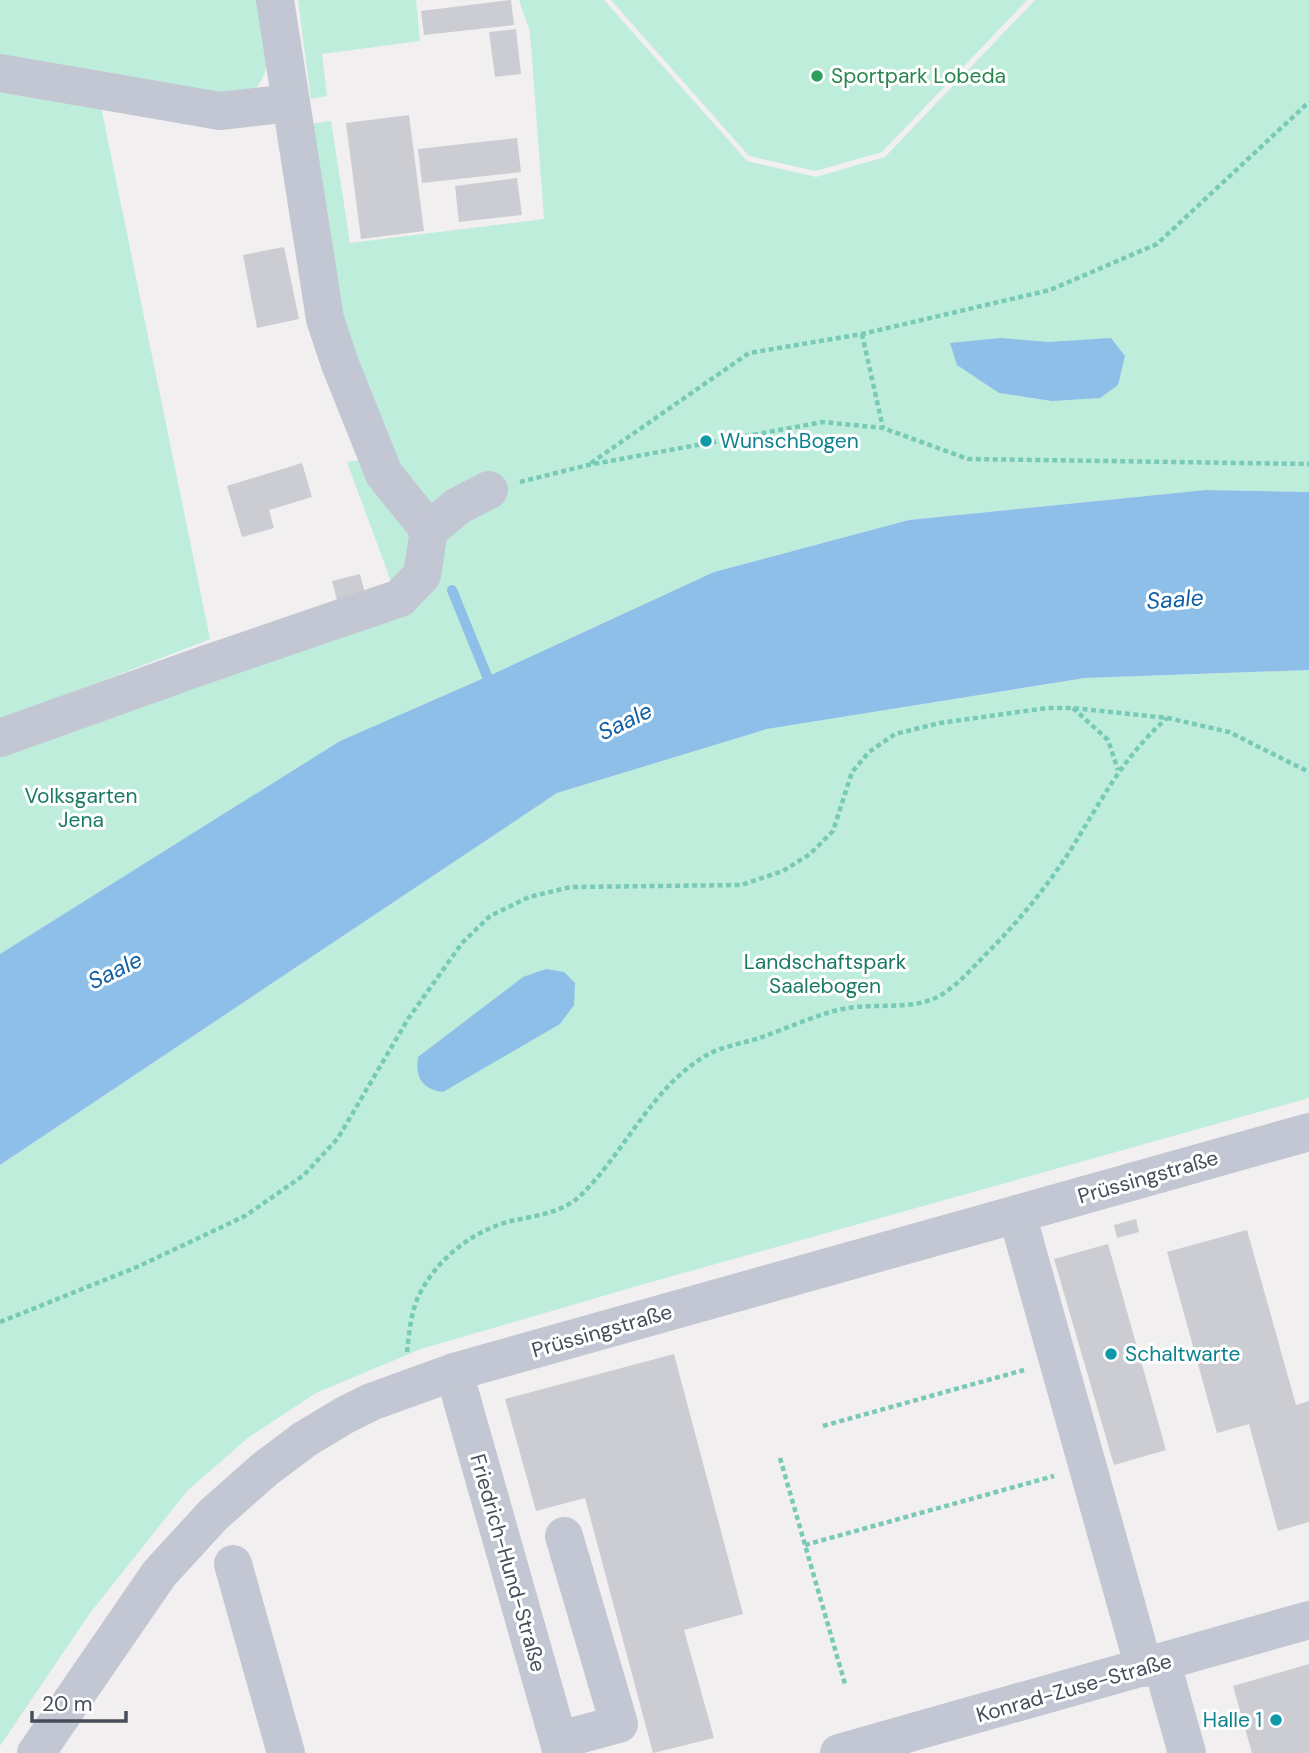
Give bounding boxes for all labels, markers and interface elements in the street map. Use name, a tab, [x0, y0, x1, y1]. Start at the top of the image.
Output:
place label: Sportpark Lobeda	[831, 62, 1006, 90]
marker: Sportpark Lobeda	[809, 68, 825, 84]
place label: WunschBogen	[720, 427, 859, 455]
marker: WunschBogen	[698, 433, 714, 449]
water label: Saale	[1145, 582, 1205, 616]
water label: Saale	[593, 695, 657, 747]
park label: Volksgarten Jena	[24, 782, 138, 834]
water label: Saale	[83, 944, 147, 996]
park label: Landschaftspark Saalebogen	[744, 948, 907, 1000]
street label: Prüssingstraße	[1074, 1144, 1222, 1210]
street label: Prüssingstraße	[528, 1298, 676, 1364]
place label: Schaltwarte	[1125, 1340, 1240, 1368]
marker: Schaltwarte	[1103, 1346, 1119, 1362]
street label: Friedrich-Hund-Straße	[463, 1451, 553, 1675]
street label: Konrad-Zuse-Straße	[973, 1647, 1175, 1729]
scale bar	[32, 1680, 126, 1724]
text: 20 m	[42, 1690, 93, 1718]
place label: Halle 1	[1203, 1706, 1262, 1734]
marker: Halle 1	[1268, 1712, 1284, 1728]

